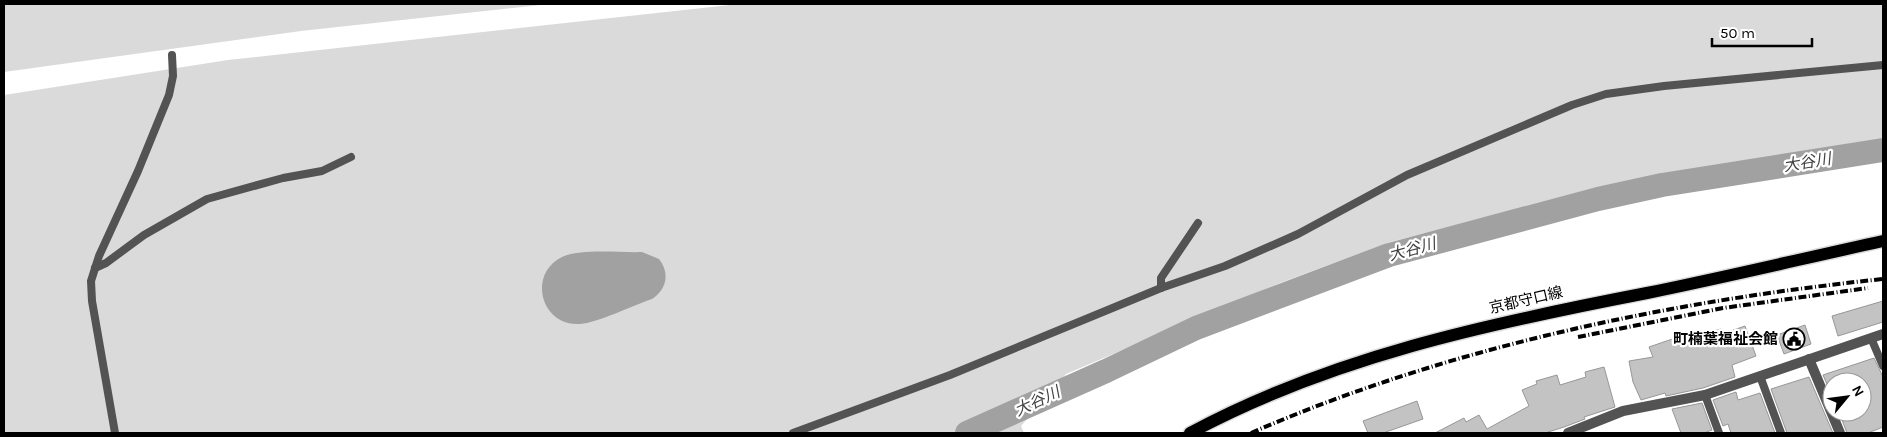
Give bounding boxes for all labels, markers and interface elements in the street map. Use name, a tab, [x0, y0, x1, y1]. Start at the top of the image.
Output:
scale bar	[1712, 15, 1812, 47]
text: 50 m	[1720, 24, 1755, 42]
water label: 大谷川	[1782, 149, 1834, 175]
water label: 大谷川	[1386, 233, 1440, 264]
street label: 京都守口線	[1487, 283, 1565, 317]
public building icon: 町楠葉福祉会館	[1782, 327, 1806, 351]
place label: 町楠葉福祉会館	[1673, 330, 1778, 348]
north arrow	[1822, 372, 1872, 422]
water label: 大谷川	[1011, 381, 1065, 420]
text: N	[1848, 382, 1868, 399]

